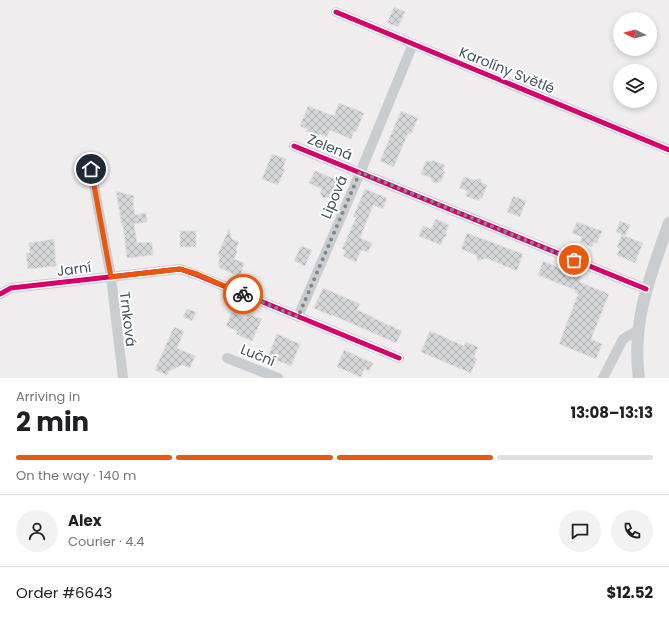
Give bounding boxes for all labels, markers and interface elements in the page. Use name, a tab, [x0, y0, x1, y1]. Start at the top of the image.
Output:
north arrow	[613, 12, 657, 56]
map controls	[613, 12, 657, 108]
street label: Karolíny Světlé	[456, 42, 558, 98]
button: layers	[613, 64, 657, 108]
street label: Zelená	[305, 129, 355, 165]
pin	[74, 152, 108, 186]
icon: home	[80, 158, 102, 180]
street label: Lipová	[316, 172, 352, 222]
pin	[557, 243, 591, 277]
icon: bag	[563, 249, 585, 271]
street label: Jarní	[56, 257, 93, 281]
courier	[223, 274, 263, 314]
icon: bike	[232, 283, 254, 305]
street label: Trnková	[115, 290, 141, 348]
street label: Luční	[238, 339, 279, 371]
text: Arriving in	[16, 387, 80, 406]
text: 13:08–13:13	[570, 402, 653, 423]
text: 2 min	[16, 404, 89, 440]
text: On the way · 140 m	[16, 466, 136, 485]
button: person	[16, 510, 58, 552]
text: Alex	[68, 510, 102, 531]
button: chat	[559, 510, 601, 552]
button: phone	[611, 510, 653, 552]
text: Courier · 4.4	[68, 532, 144, 551]
text: Order #6643	[16, 582, 112, 603]
text: $12.52	[606, 582, 653, 603]

